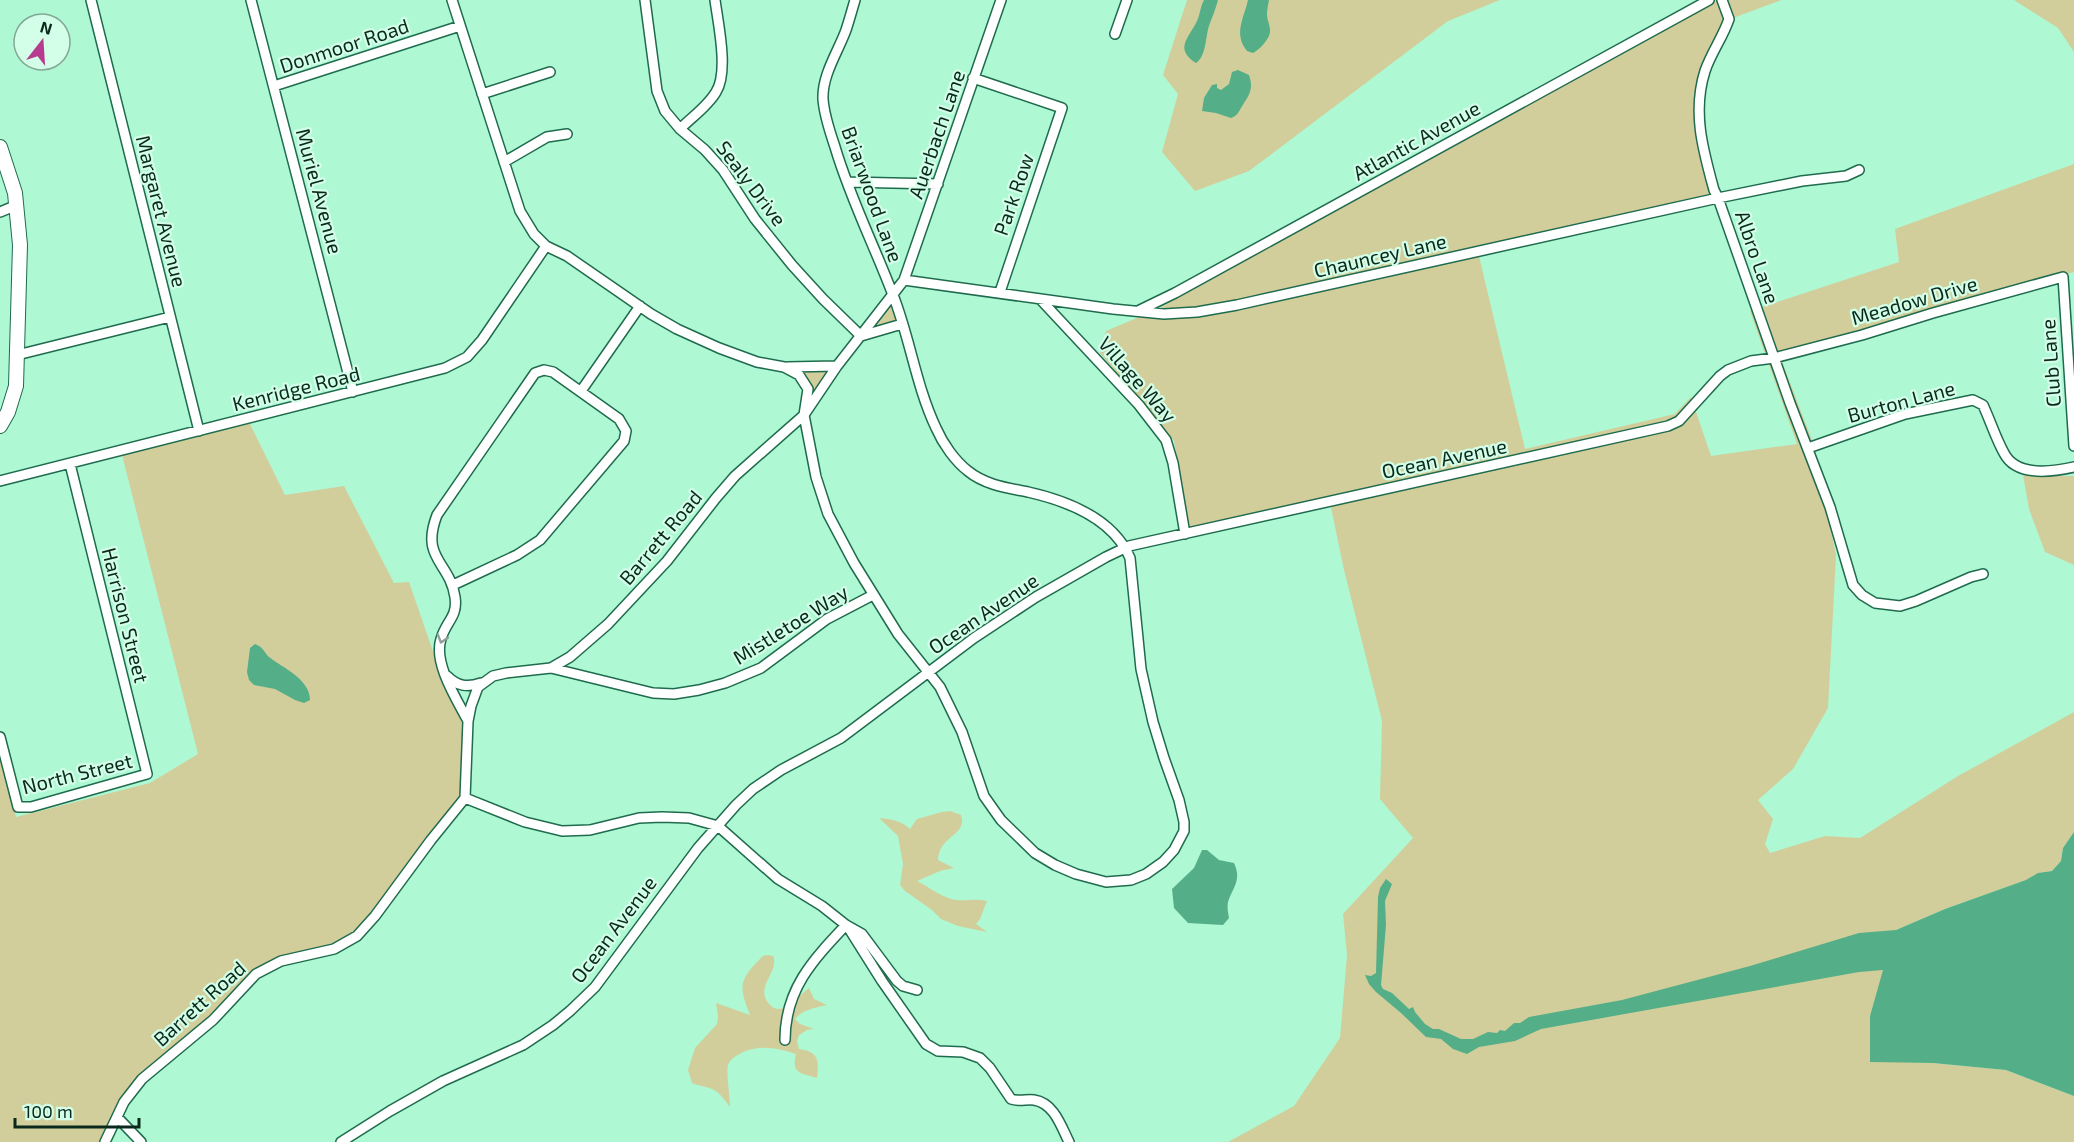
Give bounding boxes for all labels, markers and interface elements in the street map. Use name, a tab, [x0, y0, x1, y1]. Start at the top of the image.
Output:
north arrow	[12, 12, 72, 72]
street label: Donmoor Road	[276, 13, 412, 77]
text: N	[38, 16, 55, 38]
street label: Auerbach Lane	[903, 67, 969, 201]
street label: Atlantic Avenue	[1348, 95, 1484, 185]
street label: Briarwood Lane	[837, 123, 909, 265]
street label: Muriel Avenue	[292, 126, 348, 256]
street label: Margaret Avenue	[132, 133, 192, 289]
street label: Sealy Drive	[712, 136, 792, 230]
street label: Park Row	[988, 150, 1038, 238]
street label: Albro Lane	[1731, 207, 1785, 307]
street label: Chauncey Lane	[1311, 228, 1449, 282]
street label: Meadow Drive	[1848, 271, 1980, 329]
street label: Club Lane	[2035, 318, 2065, 408]
street label: Village Way	[1094, 331, 1182, 427]
street label: Kenridge Road	[230, 361, 362, 415]
street label: Burton Lane	[1845, 375, 1957, 427]
street label: Ocean Avenue	[1379, 433, 1509, 483]
street label: Barrett Road	[614, 485, 706, 589]
street label: Harrison Street	[98, 545, 154, 685]
street label: Ocean Avenue	[924, 567, 1042, 659]
street label: Mistletoe Way	[728, 579, 852, 669]
one-way arrow	[437, 633, 449, 644]
street label: North Street	[19, 748, 135, 798]
street label: Ocean Avenue	[565, 871, 661, 987]
street label: Barrett Road	[148, 955, 250, 1051]
scale bar	[15, 1091, 140, 1129]
text: 100 m	[24, 1100, 73, 1122]

